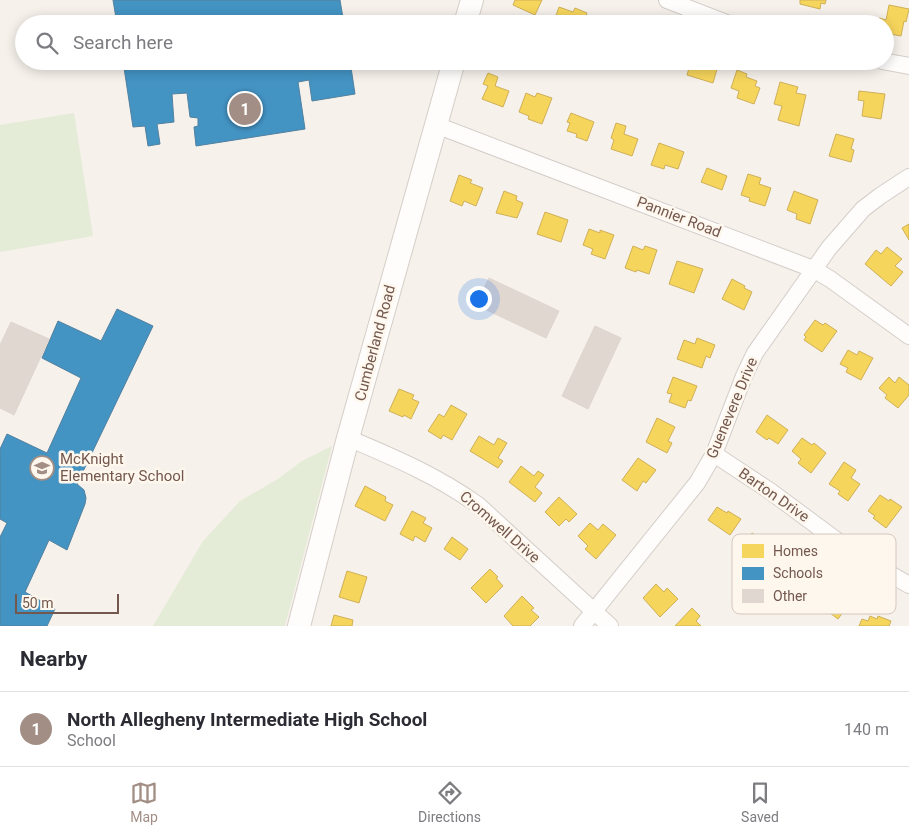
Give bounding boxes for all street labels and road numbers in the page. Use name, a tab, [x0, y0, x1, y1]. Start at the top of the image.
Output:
street label: Pannier Road	[634, 193, 724, 241]
street label: Cumberland Road	[351, 283, 399, 403]
street label: Guenevere Drive	[703, 355, 761, 461]
street label: Barton Drive	[735, 464, 813, 526]
street label: Cromwell Drive	[456, 487, 544, 567]

